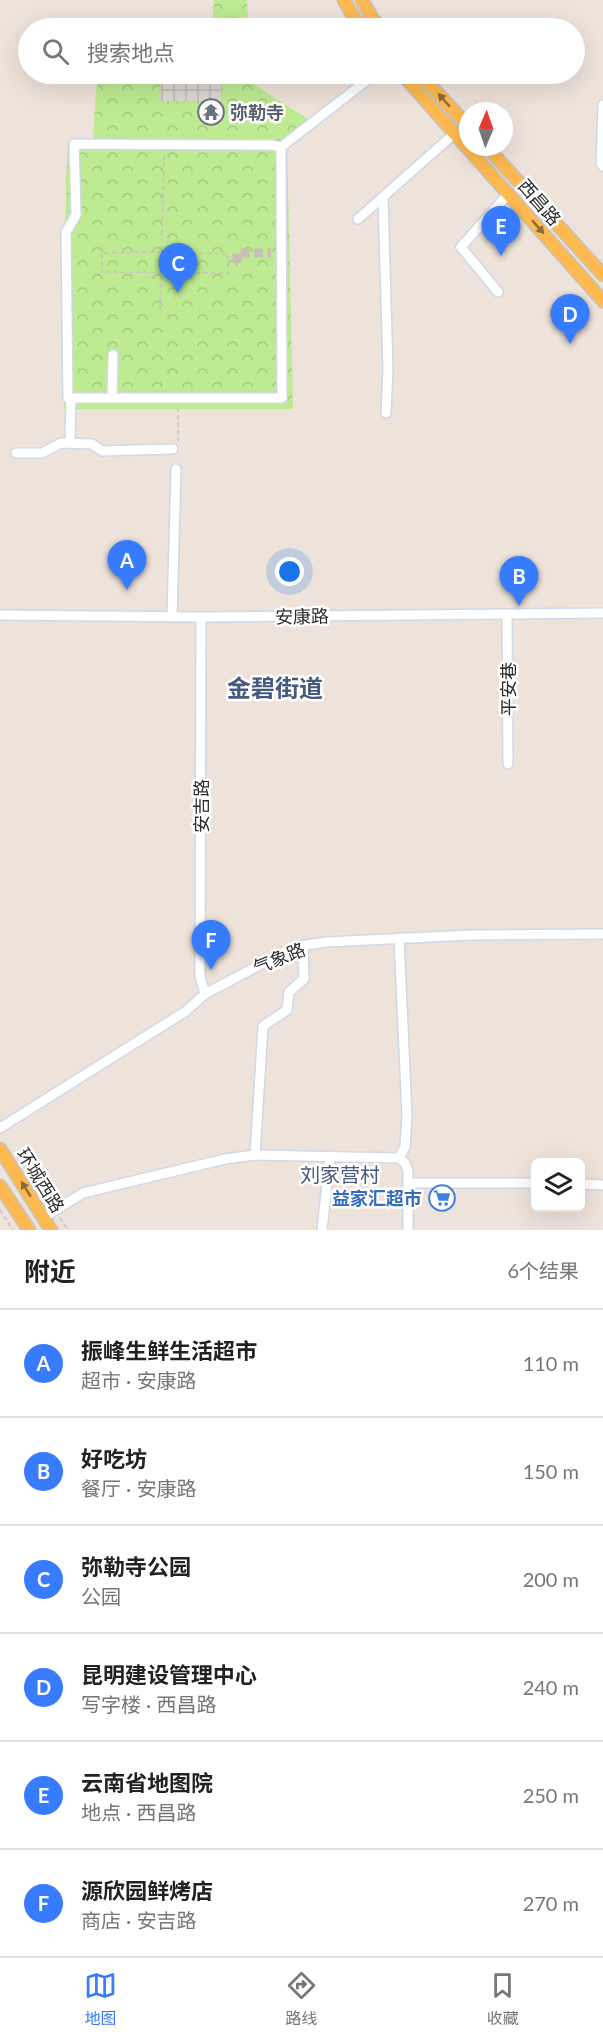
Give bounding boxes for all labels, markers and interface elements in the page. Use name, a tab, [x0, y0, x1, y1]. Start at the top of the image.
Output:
search box	[18, 18, 585, 84]
icon: search	[39, 35, 72, 68]
text: 搜索地点	[87, 39, 175, 66]
one-way arrow	[438, 93, 451, 108]
temple icon: 弥勒寺	[196, 97, 226, 127]
place label: 弥勒寺	[230, 101, 284, 123]
north arrow	[459, 102, 513, 156]
street label: 西昌路	[514, 174, 566, 230]
pin: E	[482, 206, 520, 256]
one-way arrow	[531, 220, 545, 235]
pin: C	[158, 244, 198, 293]
pin: D	[550, 294, 590, 344]
pin: A	[108, 540, 146, 590]
pin: B	[500, 556, 538, 606]
your location	[275, 557, 304, 586]
street label: 安康路	[275, 605, 329, 627]
street label: 平安巷	[497, 662, 519, 716]
district label: 金碧街道	[227, 673, 323, 702]
street label: 安吉路	[190, 779, 212, 833]
pin: F	[192, 920, 230, 970]
street label: 气象路	[250, 938, 308, 978]
street label: 环城西路	[13, 1144, 69, 1216]
map controls	[531, 1158, 585, 1212]
button: layers	[531, 1158, 585, 1212]
district label: 刘家营村	[300, 1162, 380, 1186]
one-way arrow	[20, 1181, 31, 1197]
supermarket icon: 益家汇超市	[427, 1183, 457, 1213]
place label: 益家汇超市	[332, 1187, 422, 1209]
text: 附近	[24, 1255, 76, 1287]
text: 6个结果	[507, 1258, 579, 1282]
text: 振峰生鲜生活超市	[81, 1337, 257, 1364]
text: A	[37, 1351, 50, 1375]
text: 110 m	[523, 1351, 579, 1375]
text: 超市 · 安康路	[81, 1368, 196, 1392]
text: 好吃坊	[81, 1445, 147, 1472]
text: B	[37, 1459, 50, 1483]
text: 150 m	[523, 1459, 579, 1483]
text: 餐厅 · 安康路	[81, 1476, 196, 1500]
text: 弥勒寺公园	[81, 1553, 191, 1580]
text: C	[37, 1567, 50, 1591]
text: 200 m	[523, 1567, 579, 1591]
text: 公园	[81, 1584, 121, 1608]
text: 昆明建设管理中心	[81, 1661, 257, 1688]
text: D	[36, 1675, 51, 1699]
text: 240 m	[523, 1675, 579, 1699]
text: 写字楼 · 西昌路	[81, 1692, 216, 1716]
text: 云南省地图院	[81, 1769, 213, 1796]
text: E	[38, 1783, 49, 1807]
text: 250 m	[523, 1783, 579, 1807]
text: 地点 · 西昌路	[81, 1800, 196, 1824]
text: 源欣园鲜烤店	[81, 1877, 213, 1904]
text: F	[38, 1891, 49, 1915]
text: 270 m	[523, 1891, 579, 1915]
text: 商店 · 安吉路	[81, 1908, 196, 1932]
tab: 地图	[84, 1969, 117, 2029]
tab: 路线	[285, 1969, 318, 2029]
tab: 收藏	[486, 1969, 519, 2029]

